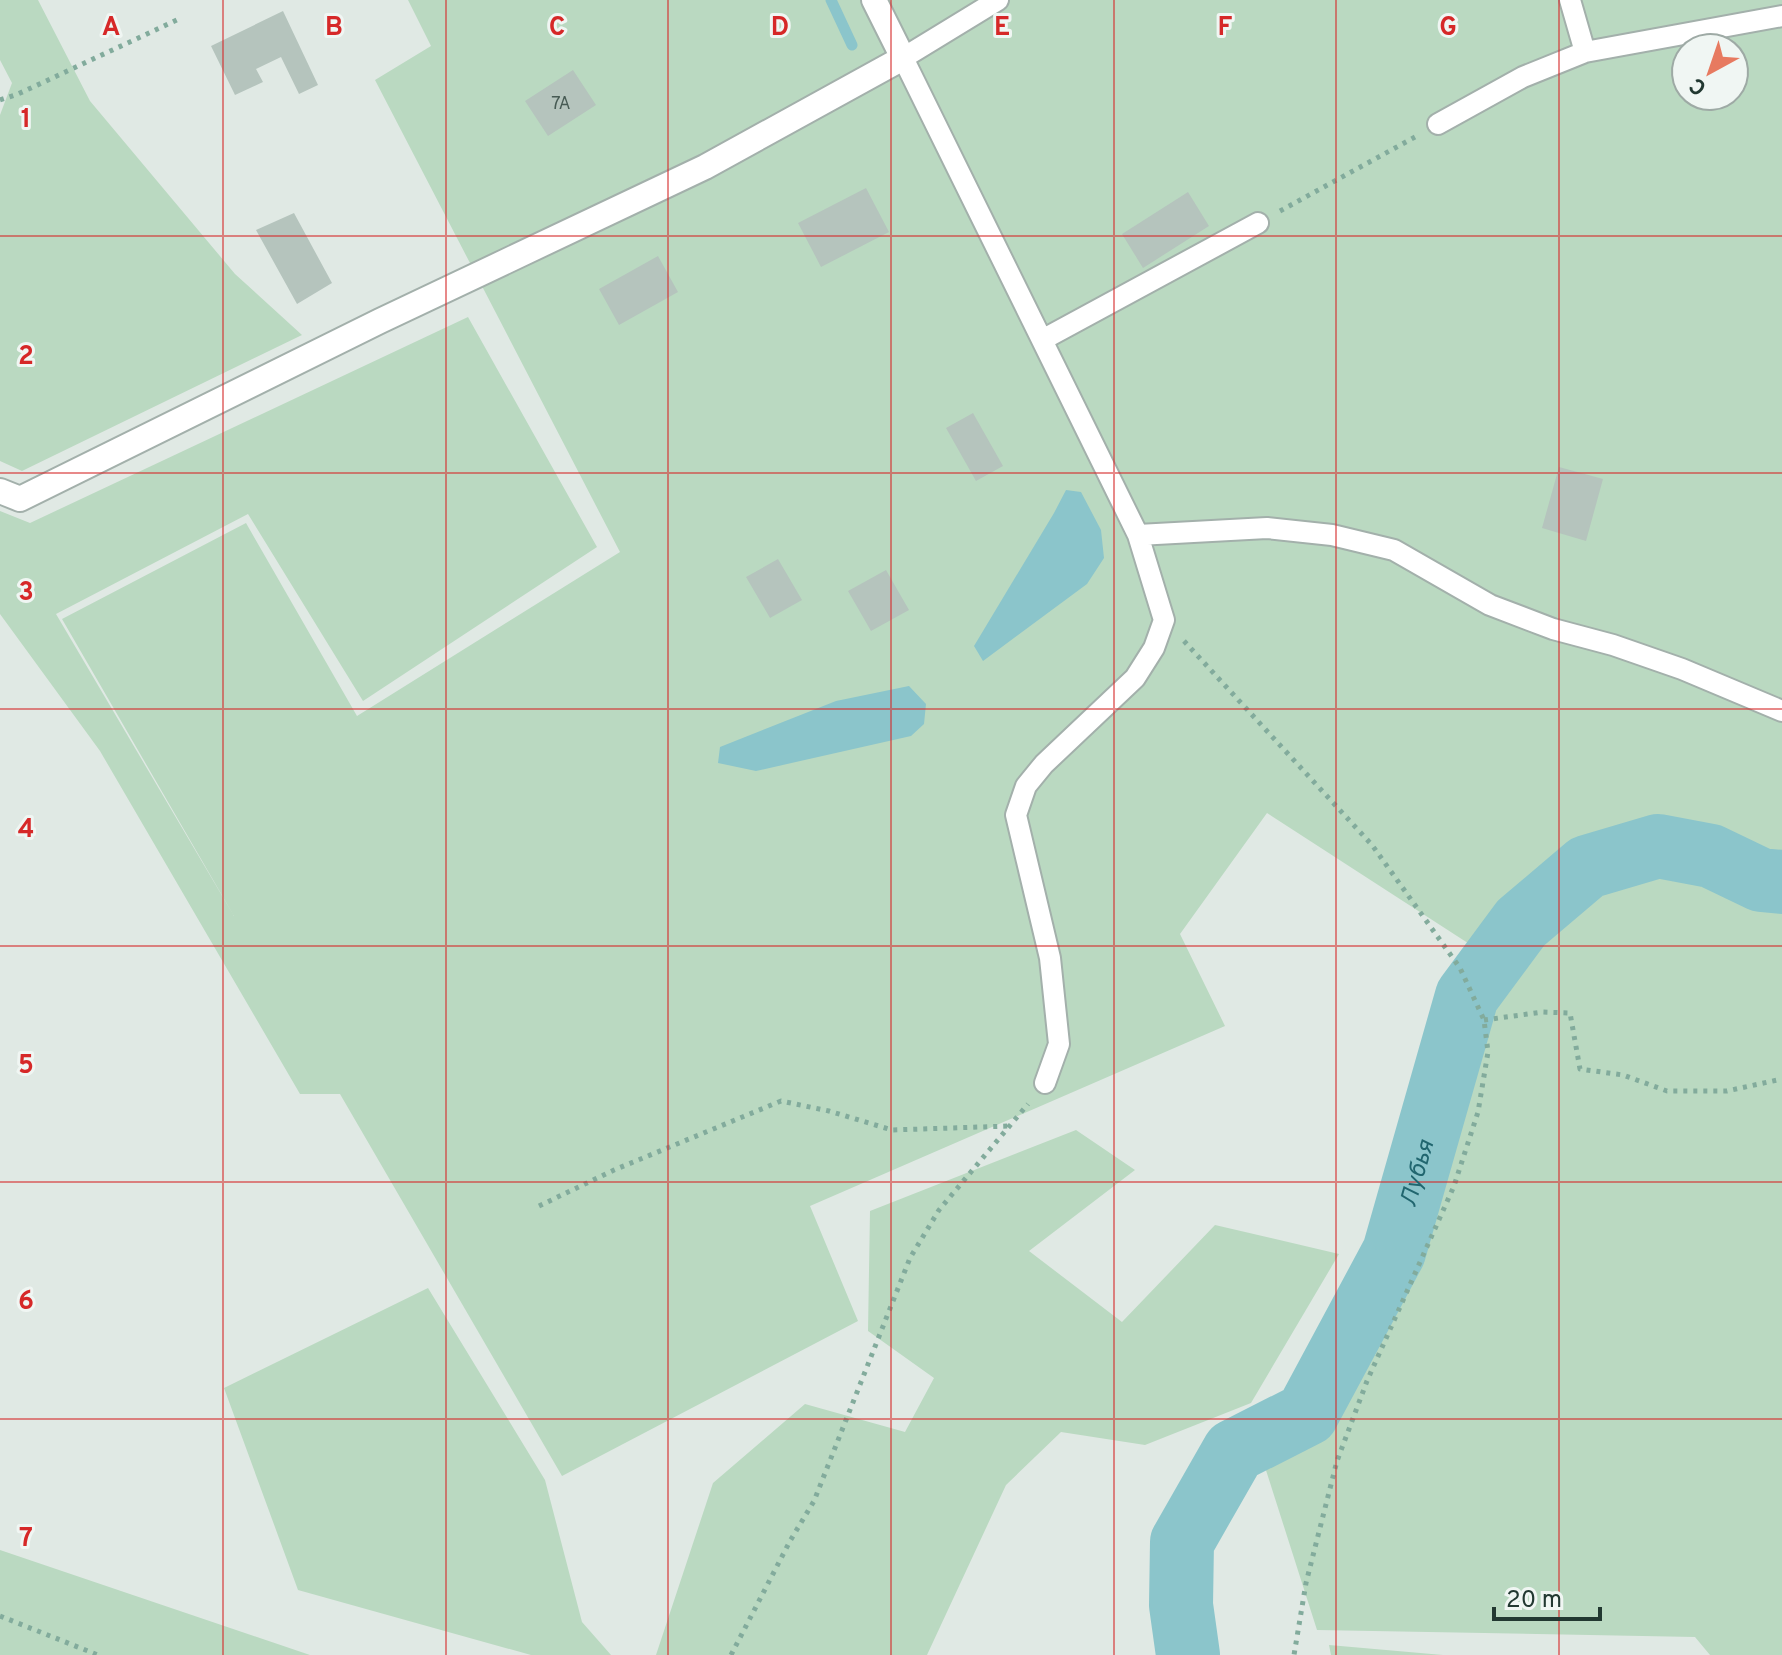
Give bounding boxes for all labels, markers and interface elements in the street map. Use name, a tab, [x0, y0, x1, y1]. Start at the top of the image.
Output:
text: A	[102, 12, 120, 45]
text: B	[325, 12, 343, 45]
text: C	[549, 12, 565, 45]
text: D	[771, 12, 789, 45]
text: E	[994, 12, 1010, 45]
text: F	[1218, 12, 1233, 45]
text: G	[1439, 12, 1457, 45]
north arrow	[1670, 32, 1750, 112]
text: С	[1685, 71, 1713, 100]
house number: 7А	[551, 93, 571, 116]
text: 1	[21, 104, 31, 137]
text: 2	[18, 341, 34, 374]
text: 3	[18, 577, 34, 610]
text: 4	[18, 814, 34, 847]
text: 5	[18, 1050, 34, 1083]
water label: Лубья	[1395, 1136, 1442, 1211]
text: 6	[18, 1286, 34, 1319]
text: 7	[19, 1523, 33, 1556]
scale bar	[1494, 1571, 1600, 1621]
text: 20 m	[1506, 1586, 1562, 1616]

